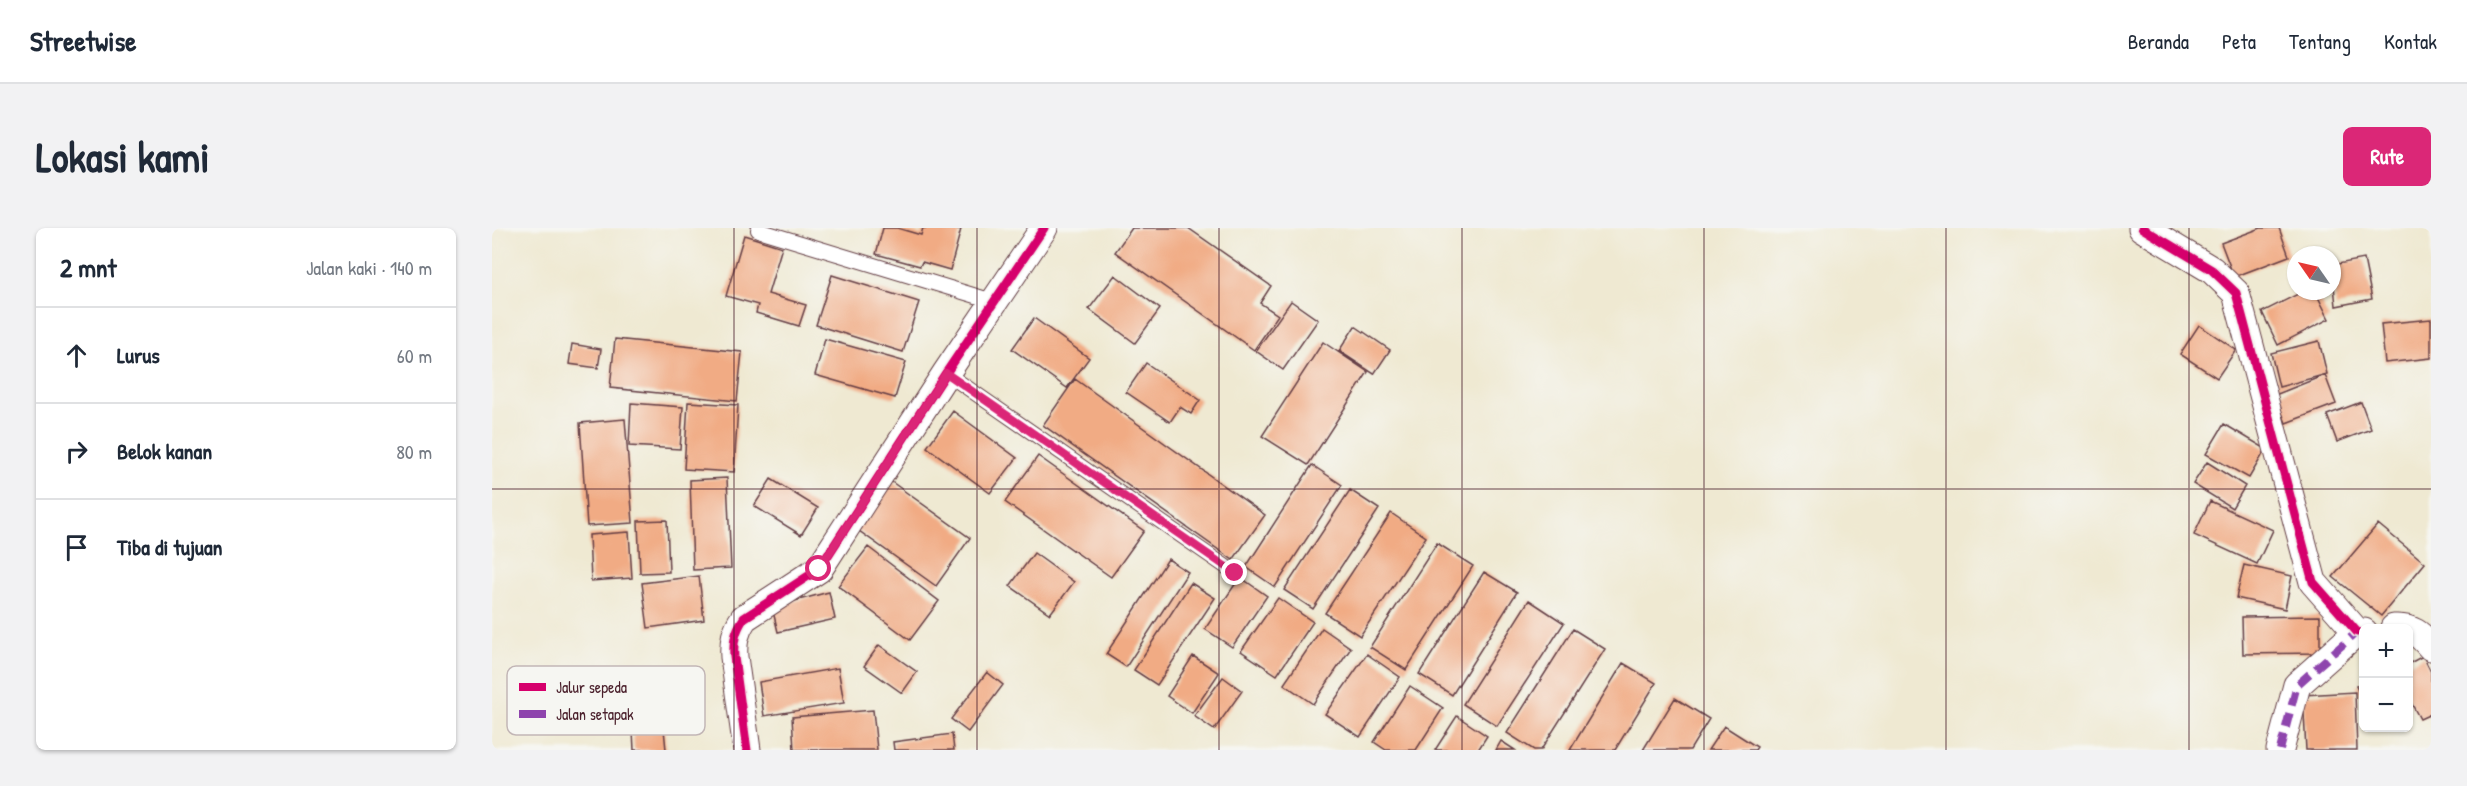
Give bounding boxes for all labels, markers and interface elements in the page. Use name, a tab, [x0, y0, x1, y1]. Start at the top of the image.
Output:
text: Streetwise	[30, 22, 136, 60]
text: Beranda	[2128, 27, 2189, 56]
text: Peta	[2222, 27, 2256, 56]
text: Tentang	[2289, 27, 2351, 56]
text: Kontak	[2384, 27, 2437, 56]
button: Rute	[2343, 127, 2431, 186]
text: Lokasi kami	[36, 128, 210, 185]
north arrow	[2287, 246, 2341, 300]
text: 2 mnt	[60, 250, 117, 285]
text: Jalan kaki · 140 m	[306, 254, 432, 281]
icon: ahead	[60, 339, 93, 372]
text: Lurus	[117, 340, 160, 370]
text: 60 m	[397, 342, 432, 369]
icon: right	[60, 435, 93, 468]
text: Belok kanan	[117, 436, 212, 466]
text: 80 m	[396, 438, 432, 465]
icon: arrive	[60, 531, 93, 564]
text: Tiba di tujuan	[117, 532, 222, 562]
route start	[805, 555, 831, 581]
route end	[1221, 559, 1247, 585]
map controls	[2359, 624, 2413, 732]
button: +	[2359, 624, 2413, 678]
legend	[507, 666, 705, 735]
text: Jalur sepeda	[556, 676, 627, 698]
button: −	[2359, 678, 2413, 732]
text: Jalan setapak	[556, 703, 634, 725]

